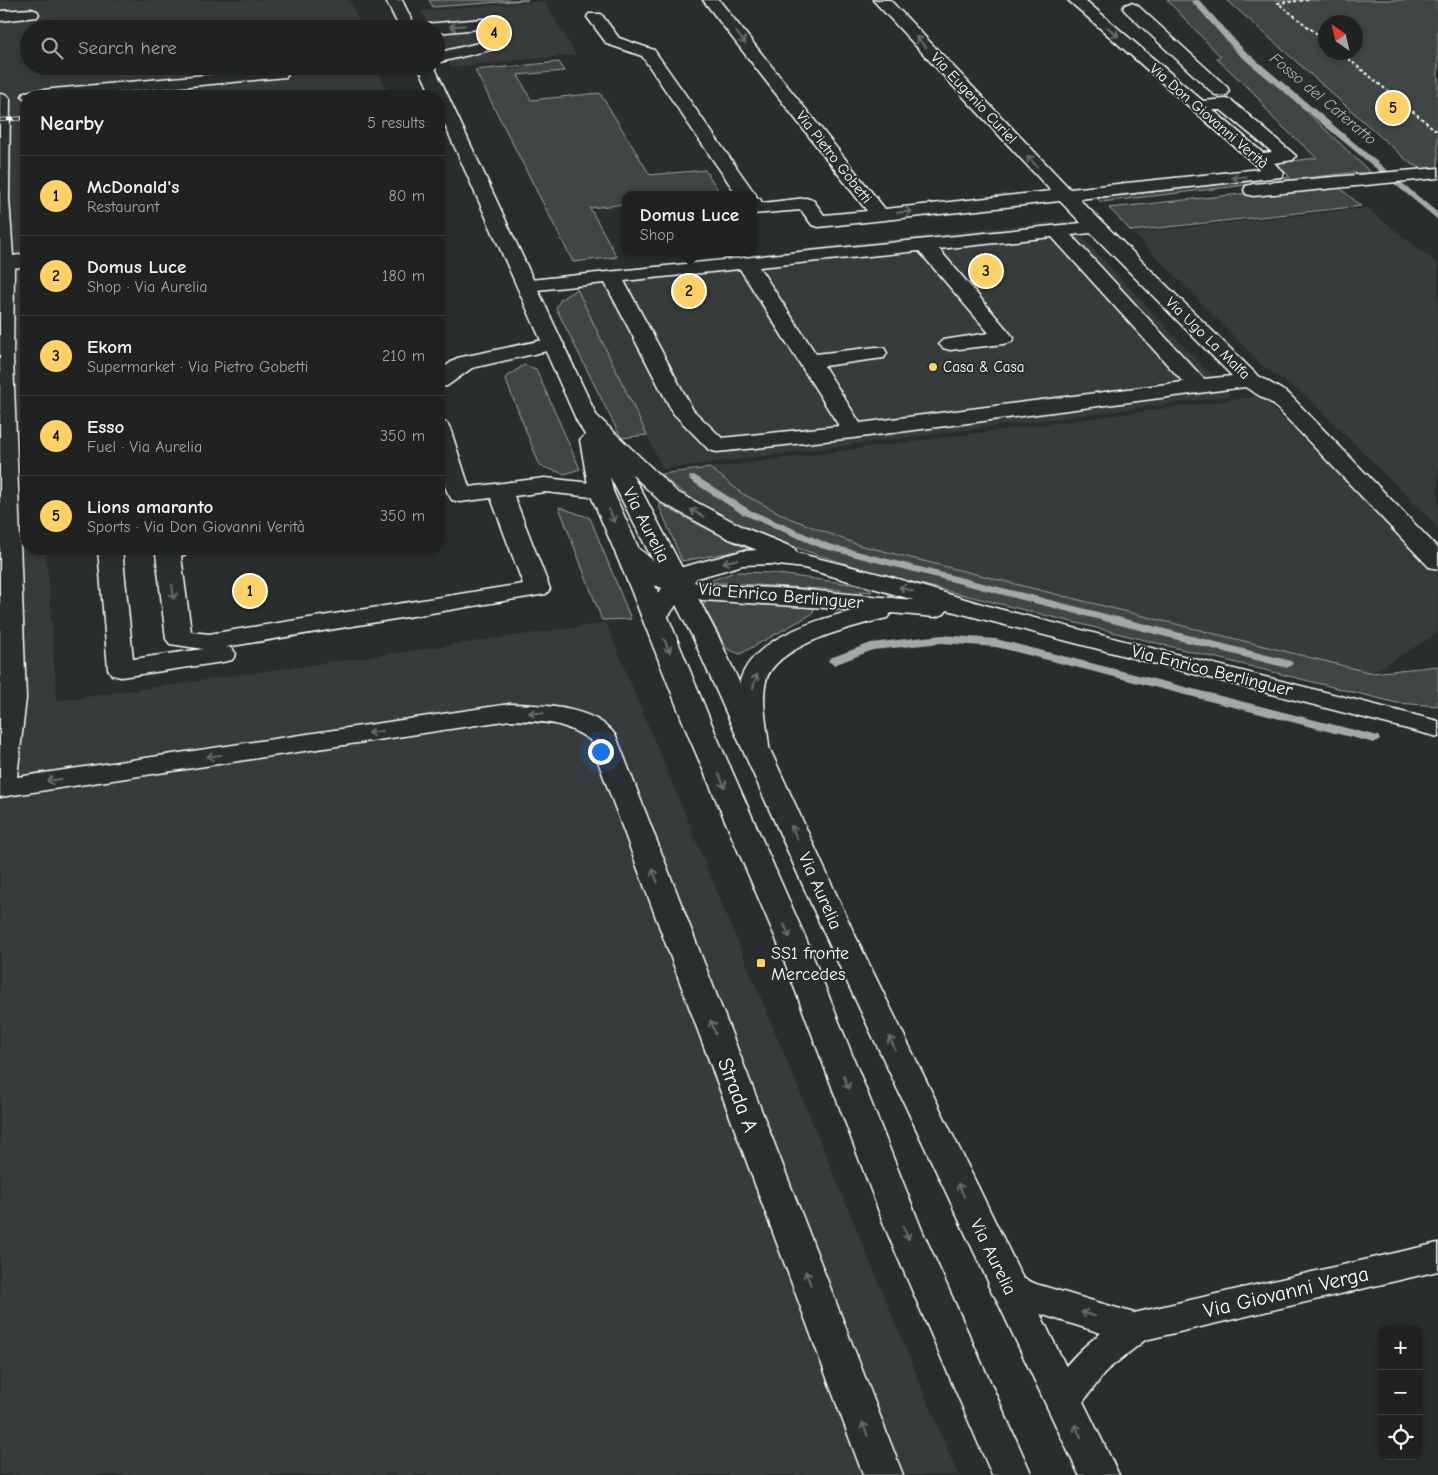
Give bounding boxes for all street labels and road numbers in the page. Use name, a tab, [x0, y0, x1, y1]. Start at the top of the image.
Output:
street label: Via Eugenio Curiel	[927, 49, 1021, 147]
street label: Via Don Giovanni Verità	[1146, 60, 1272, 172]
street label: Via Pietro Gobetti	[792, 107, 876, 207]
street label: Via Ugo La Malfa	[1162, 293, 1254, 383]
street label: Via Aurelia	[618, 484, 674, 566]
street label: Via Enrico Berlinguer	[698, 578, 865, 614]
street label: Via Enrico Berlinguer	[1129, 641, 1296, 701]
street label: Via Aurelia	[794, 849, 846, 933]
street label: Strada A	[713, 1054, 763, 1136]
street label: Via Aurelia	[966, 1216, 1020, 1298]
street label: Via Giovanni Verga	[1201, 1261, 1371, 1323]

